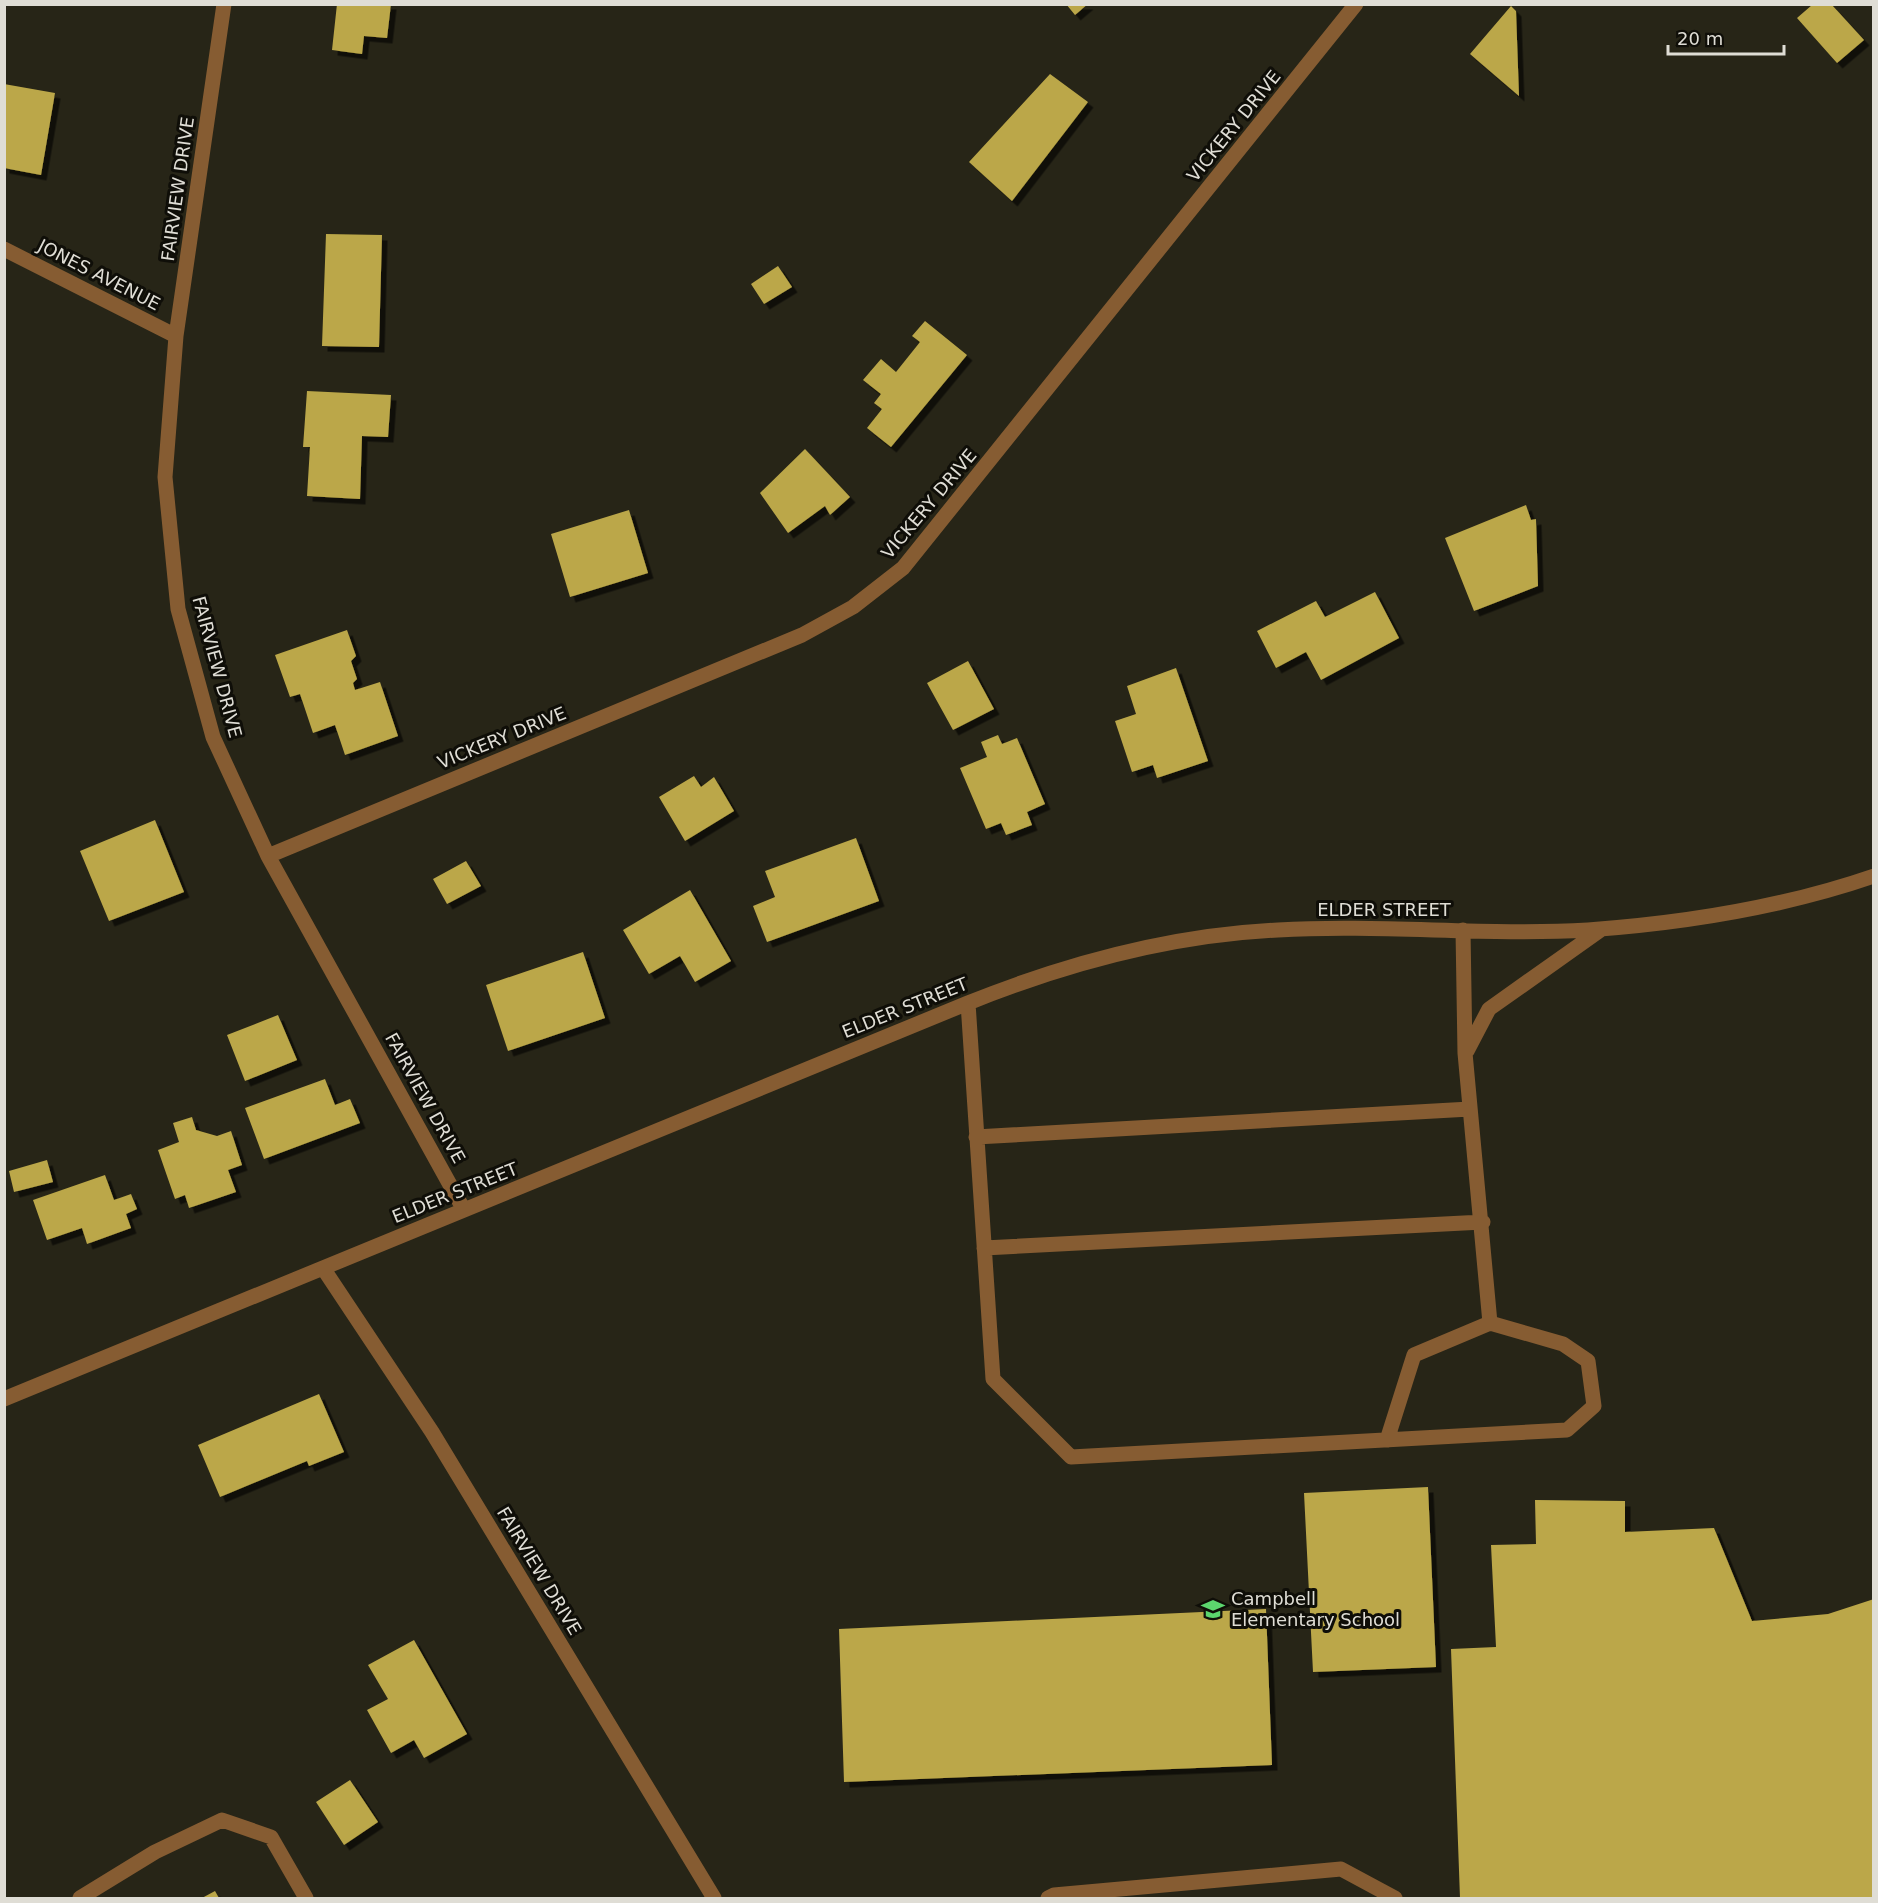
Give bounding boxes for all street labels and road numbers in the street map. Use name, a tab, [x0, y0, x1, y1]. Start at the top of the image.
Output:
street label: VICKERY DRIVE	[1182, 66, 1285, 185]
street label: FAIRVIEW DRIVE	[157, 115, 198, 263]
street label: JONES AVENUE	[34, 234, 164, 314]
street label: VICKERY DRIVE	[877, 445, 981, 563]
street label: FAIRVIEW DRIVE	[188, 594, 246, 740]
street label: VICKERY DRIVE	[434, 702, 569, 773]
street label: ELDER STREET	[1317, 899, 1452, 920]
street label: ELDER STREET	[839, 972, 972, 1042]
street label: FAIRVIEW DRIVE	[381, 1029, 470, 1167]
street label: ELDER STREET	[389, 1157, 522, 1227]
street label: FAIRVIEW DRIVE	[493, 1503, 586, 1639]

